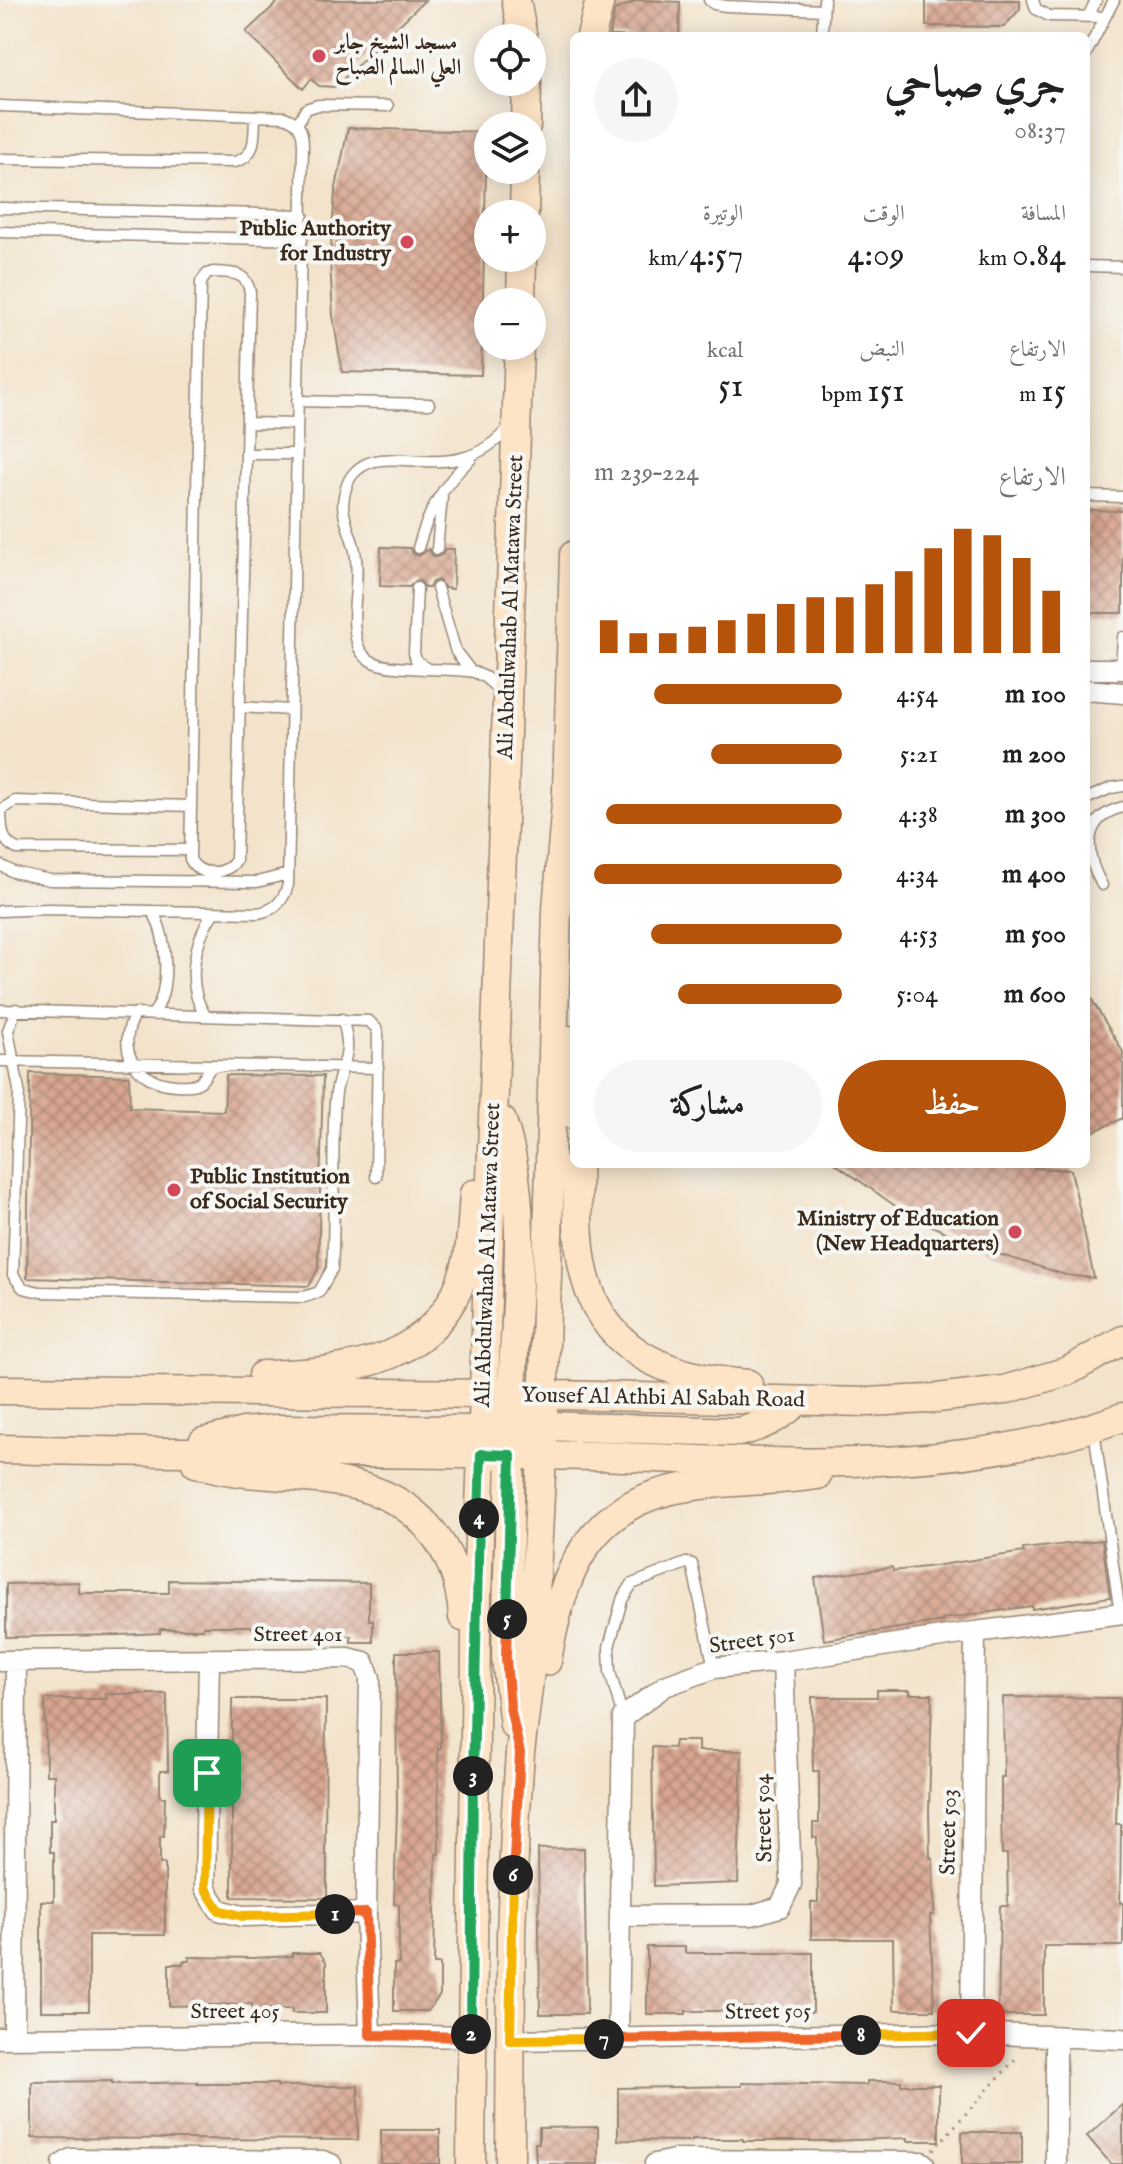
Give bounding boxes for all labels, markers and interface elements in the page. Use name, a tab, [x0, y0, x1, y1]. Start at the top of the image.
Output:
map controls	[474, 24, 546, 360]
button: locate	[474, 24, 546, 96]
place label: مسجد الشيخ جابر العلي السالم الصباح	[333, 29, 461, 88]
marker: مسجد الشيخ جابر العلي السالم الصباح	[310, 47, 328, 65]
text: جري صباحي	[885, 56, 1066, 112]
button: share	[594, 58, 678, 142]
button: layers	[474, 112, 546, 184]
text: 08:37	[1014, 114, 1066, 147]
button: +	[474, 200, 546, 272]
text: الوتيرة	[703, 200, 743, 228]
text: الوقت	[863, 200, 905, 228]
text: المسافة	[1021, 200, 1066, 228]
place label: Public Authority for Industry	[240, 215, 392, 268]
marker: Public Authority for Industry	[398, 233, 416, 251]
text: 4:57	[689, 234, 743, 277]
text: 4:09	[847, 234, 905, 277]
text: 0.84	[1012, 234, 1066, 277]
text: /km	[648, 245, 689, 273]
text: km	[978, 245, 1012, 273]
button: −	[474, 288, 546, 360]
text: النبض	[859, 336, 905, 364]
text: الارتفاع	[1009, 336, 1066, 364]
text: kcal	[707, 337, 743, 365]
text: 51	[718, 365, 743, 408]
text: 151	[867, 370, 905, 413]
text: 15	[1041, 370, 1066, 413]
text: bpm	[822, 381, 867, 409]
text: m	[1019, 381, 1041, 409]
street label: Ali Abdulwahab Al Matawa Street	[492, 454, 530, 761]
text: 224–239 m	[594, 456, 699, 489]
text: الارتفاع	[999, 461, 1066, 494]
text: 4:54	[896, 678, 938, 711]
text: 100 m	[1005, 678, 1066, 711]
text: 5:21	[900, 738, 938, 771]
text: 200 m	[1002, 738, 1066, 771]
text: 4:38	[898, 798, 938, 831]
text: 300 m	[1005, 798, 1066, 831]
text: 4:34	[896, 858, 938, 891]
text: 400 m	[1002, 858, 1066, 891]
text: 4:53	[899, 918, 938, 951]
text: 500 m	[1005, 918, 1066, 951]
text: 5:04	[896, 978, 938, 1011]
text: 600 m	[1004, 978, 1066, 1011]
button: مشاركة	[594, 1060, 822, 1152]
button: حفظ	[838, 1060, 1066, 1152]
street label: Ali Abdulwahab Al Matawa Street	[469, 1102, 507, 1409]
place label: Public Institution of Social Security	[190, 1163, 350, 1216]
marker: Public Institution of Social Security	[165, 1181, 183, 1199]
place label: Ministry of Education (New Headquarters)	[797, 1205, 999, 1258]
marker: Ministry of Education (New Headquarters)	[1006, 1223, 1024, 1241]
street label: Yousef Al Athbi Al Sabah Road	[521, 1382, 805, 1414]
pin: 4	[459, 1498, 499, 1538]
text: 4	[474, 1504, 484, 1532]
pin: 5	[487, 1599, 527, 1639]
text: 5	[503, 1605, 511, 1633]
street label: Street 401	[253, 1621, 343, 1649]
street label: Street 501	[707, 1621, 797, 1661]
pin	[173, 1739, 241, 1807]
icon: arrive	[185, 1751, 229, 1795]
pin: 3	[453, 1756, 493, 1796]
text: 3	[469, 1762, 477, 1790]
street label: Street 504	[748, 1773, 780, 1863]
street label: Street 503	[934, 1789, 964, 1875]
pin: 6	[493, 1855, 533, 1895]
text: 6	[508, 1861, 518, 1889]
pin: 1	[315, 1894, 355, 1934]
text: 1	[331, 1900, 339, 1928]
street label: Street 505	[725, 1997, 811, 2027]
street label: Street 405	[190, 1998, 280, 2026]
pin	[937, 1999, 1005, 2067]
icon: check	[949, 2011, 993, 2055]
pin: 2	[451, 2014, 491, 2054]
pin: 8	[841, 2015, 881, 2055]
pin: 7	[584, 2019, 624, 2059]
text: 2	[466, 2020, 476, 2048]
text: 8	[857, 2021, 865, 2049]
text: 7	[599, 2025, 609, 2053]

